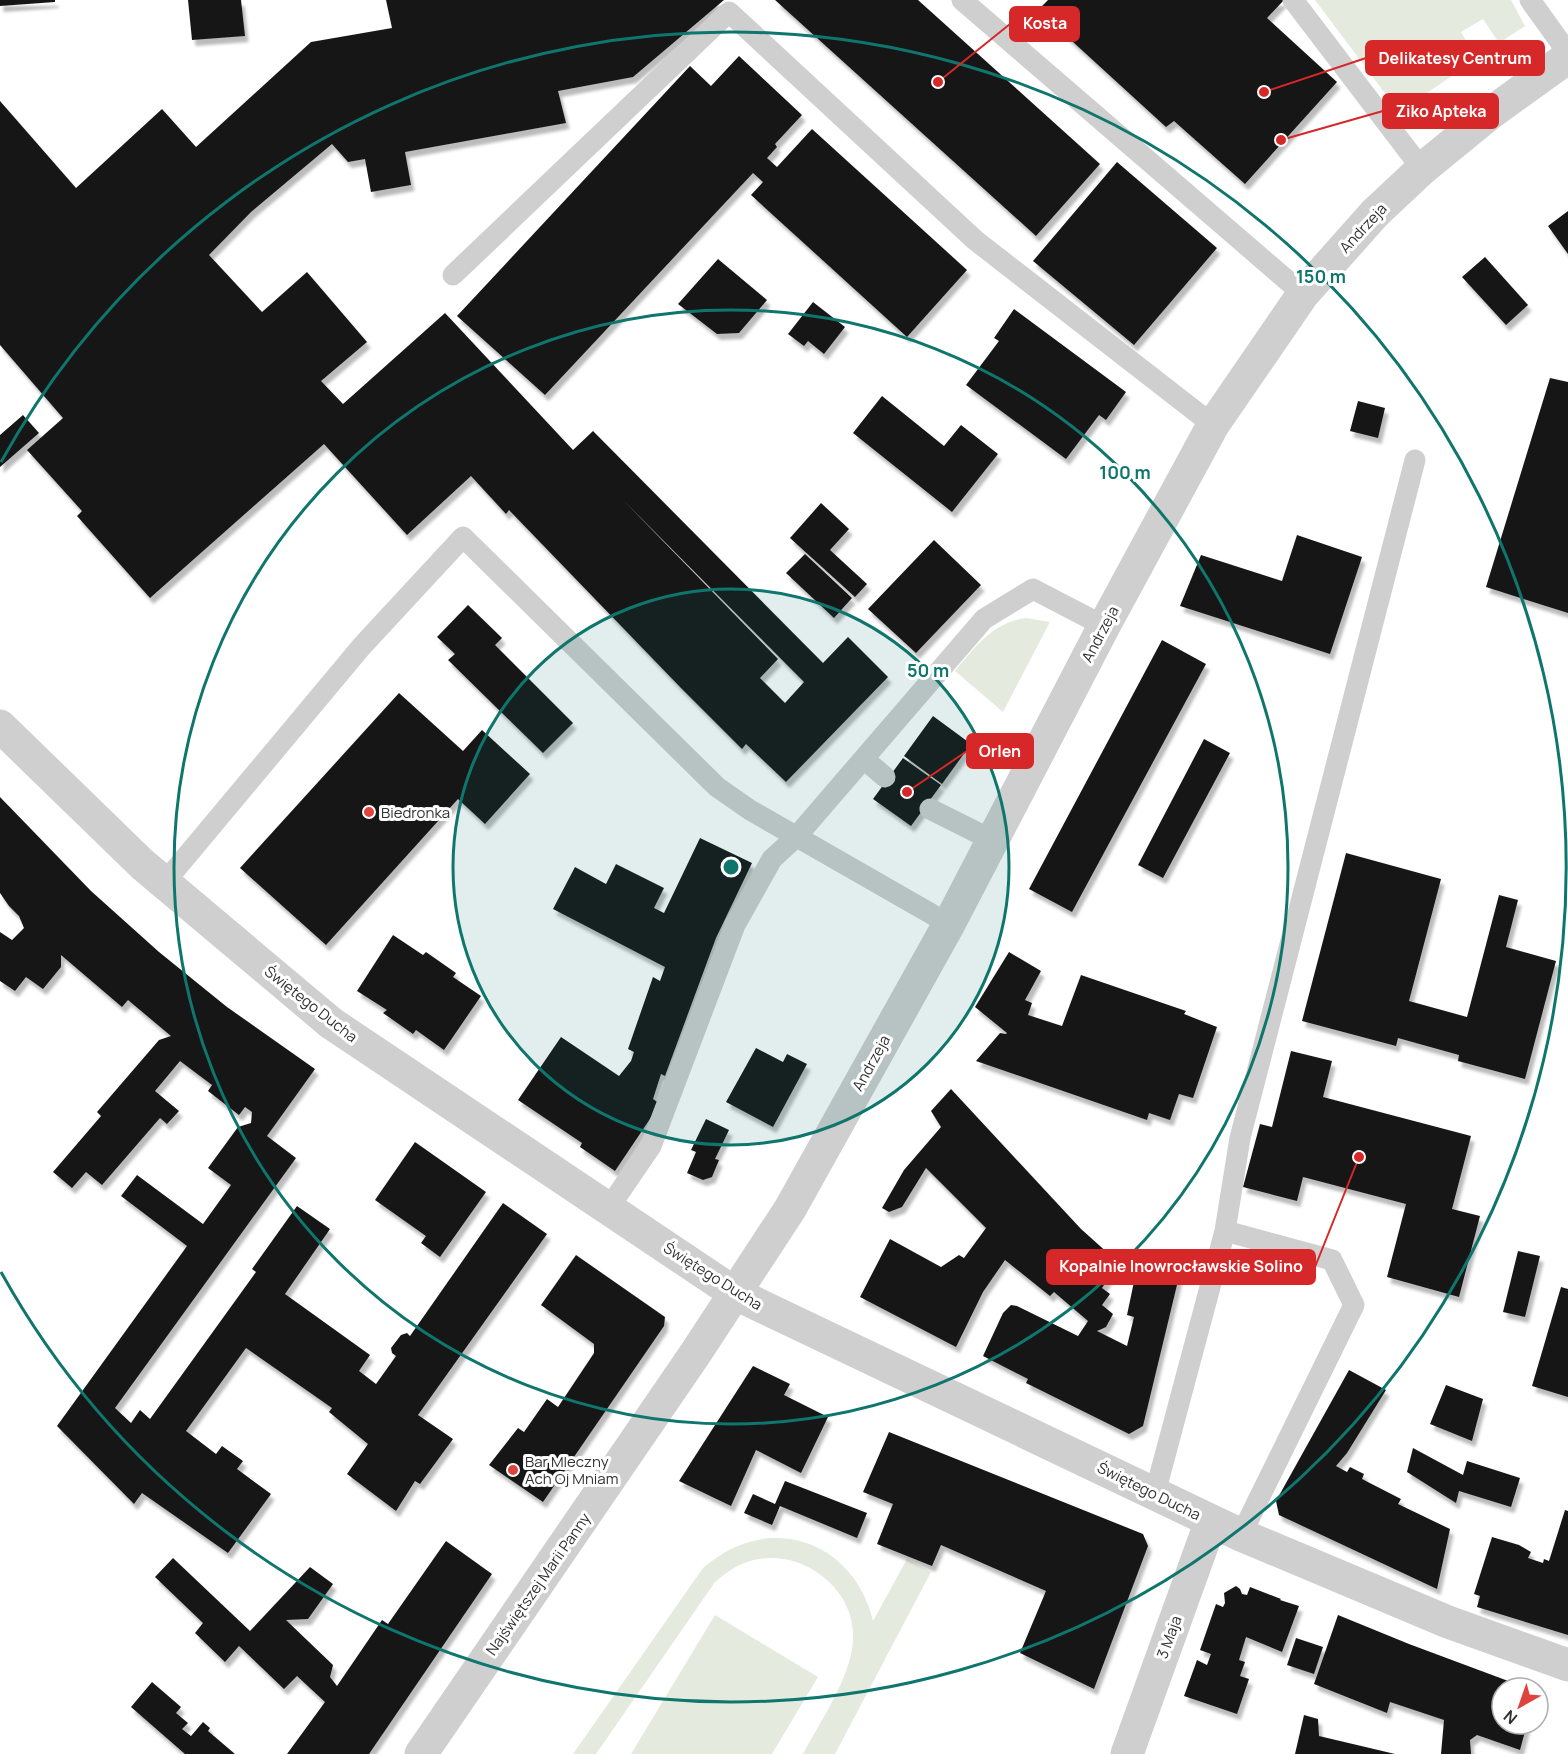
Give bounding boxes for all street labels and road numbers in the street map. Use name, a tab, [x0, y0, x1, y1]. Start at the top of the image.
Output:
street label: Andrzeja	[1335, 199, 1391, 257]
street label: Andrzeja	[1076, 602, 1124, 666]
street label: Świętego Ducha	[260, 961, 362, 1047]
street label: Andrzeja	[847, 1031, 895, 1095]
street label: Świętego Ducha	[660, 1237, 766, 1315]
street label: Świętego Ducha	[1094, 1457, 1204, 1525]
street label: Najświętszej Marii Panny	[481, 1509, 595, 1659]
street label: 3 Maja	[1152, 1613, 1186, 1661]

